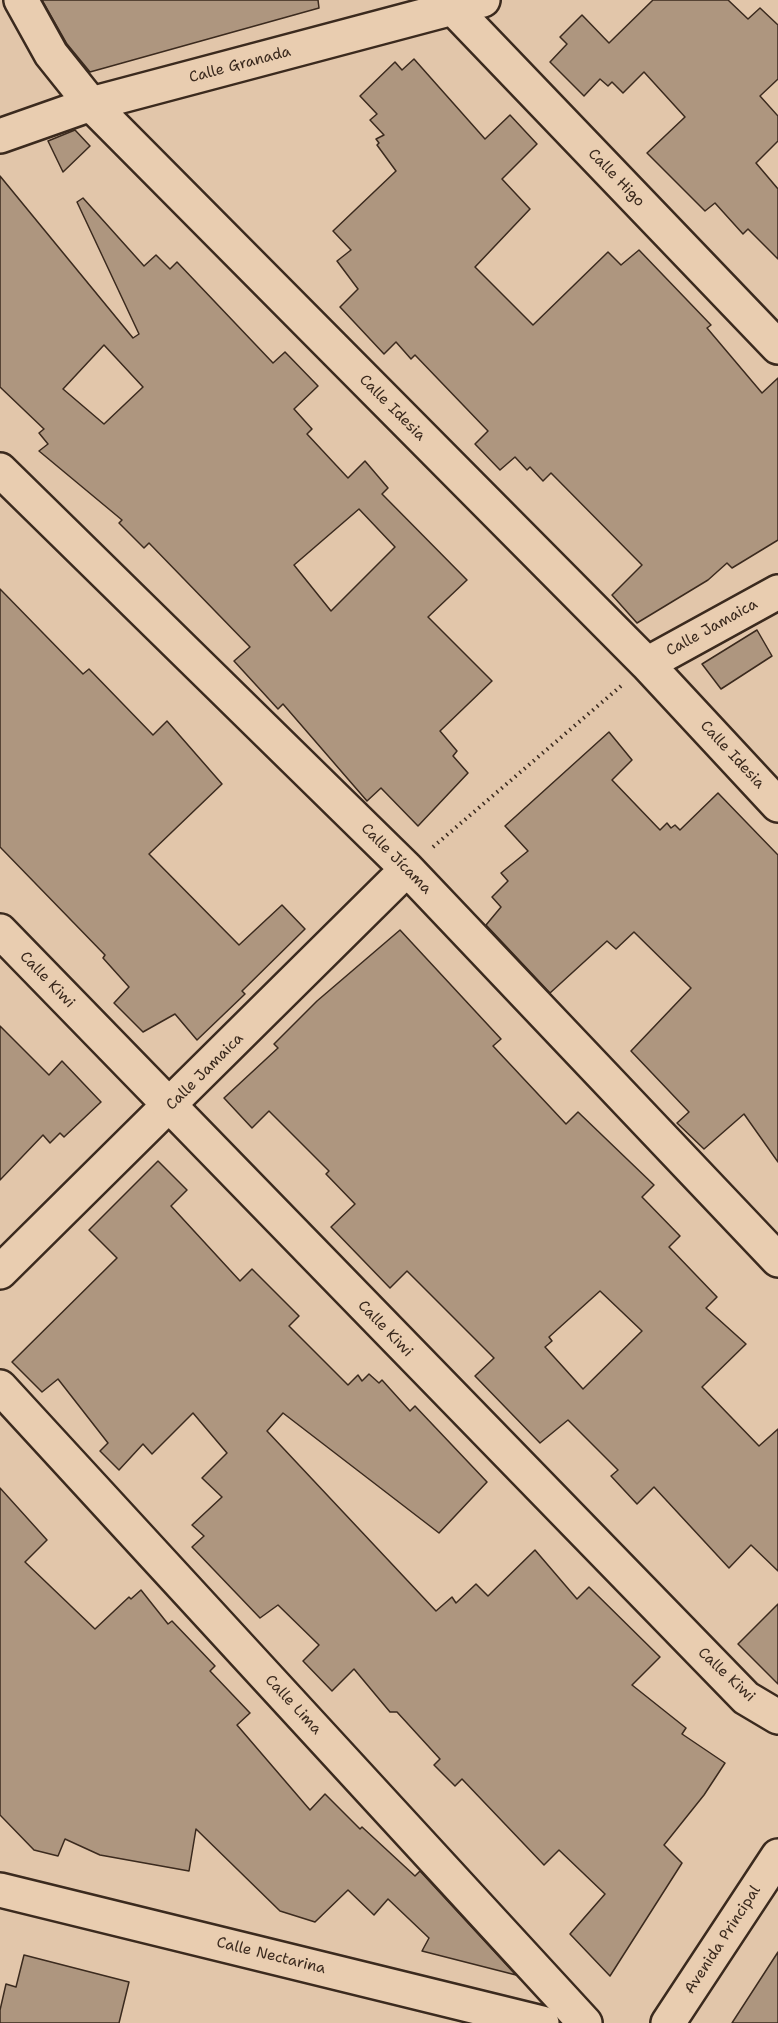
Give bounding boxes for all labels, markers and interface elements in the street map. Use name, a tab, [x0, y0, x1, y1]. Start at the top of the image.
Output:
street label: Calle Granada	[187, 43, 293, 87]
street label: Calle Higo	[584, 145, 648, 211]
street label: Calle Idesia	[355, 371, 429, 445]
street label: Calle Jamaica	[663, 595, 761, 661]
street label: Calle Idesia	[696, 717, 768, 793]
street label: Calle Jícama	[357, 820, 435, 898]
street label: Calle Kiwi	[16, 948, 78, 1012]
street label: Calle Jamaica	[163, 1030, 247, 1114]
street label: Calle Kiwi	[354, 1297, 416, 1361]
street label: Calle Kiwi	[694, 1644, 758, 1706]
street label: Calle Lima	[261, 1672, 325, 1738]
street label: Avenida Principal	[681, 1882, 765, 1998]
street label: Calle Nectarina	[215, 1934, 327, 1978]

